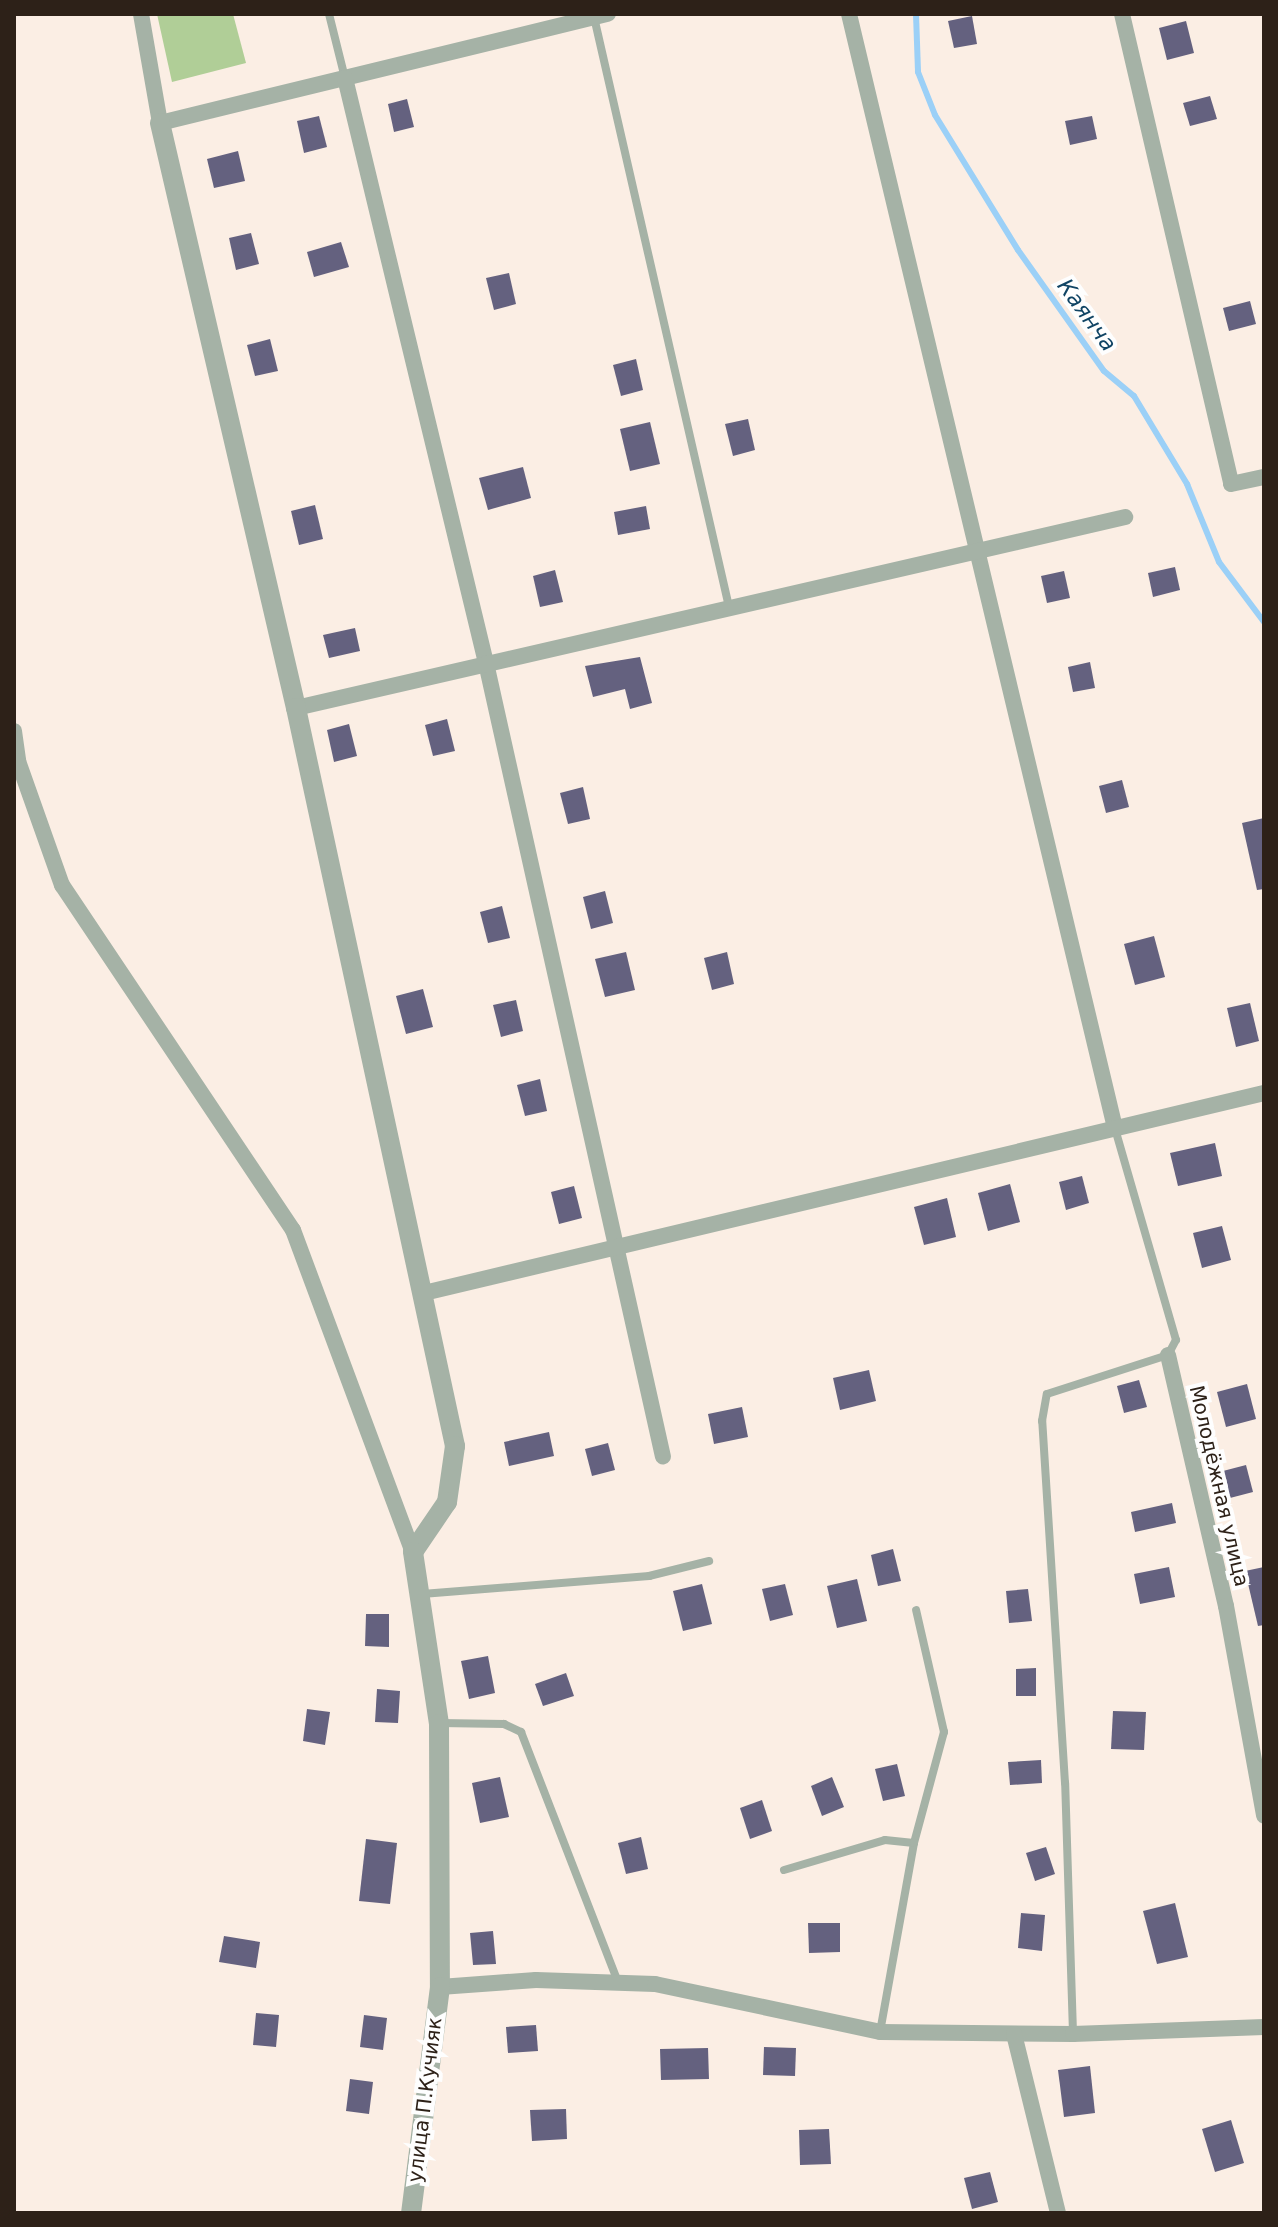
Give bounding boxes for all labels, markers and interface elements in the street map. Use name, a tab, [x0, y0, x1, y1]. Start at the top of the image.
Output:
water label: Каянча	[1052, 274, 1122, 356]
street label: Молодёжная улица	[1184, 1383, 1254, 1589]
street label: улица П.Кучияк	[403, 2016, 447, 2184]

